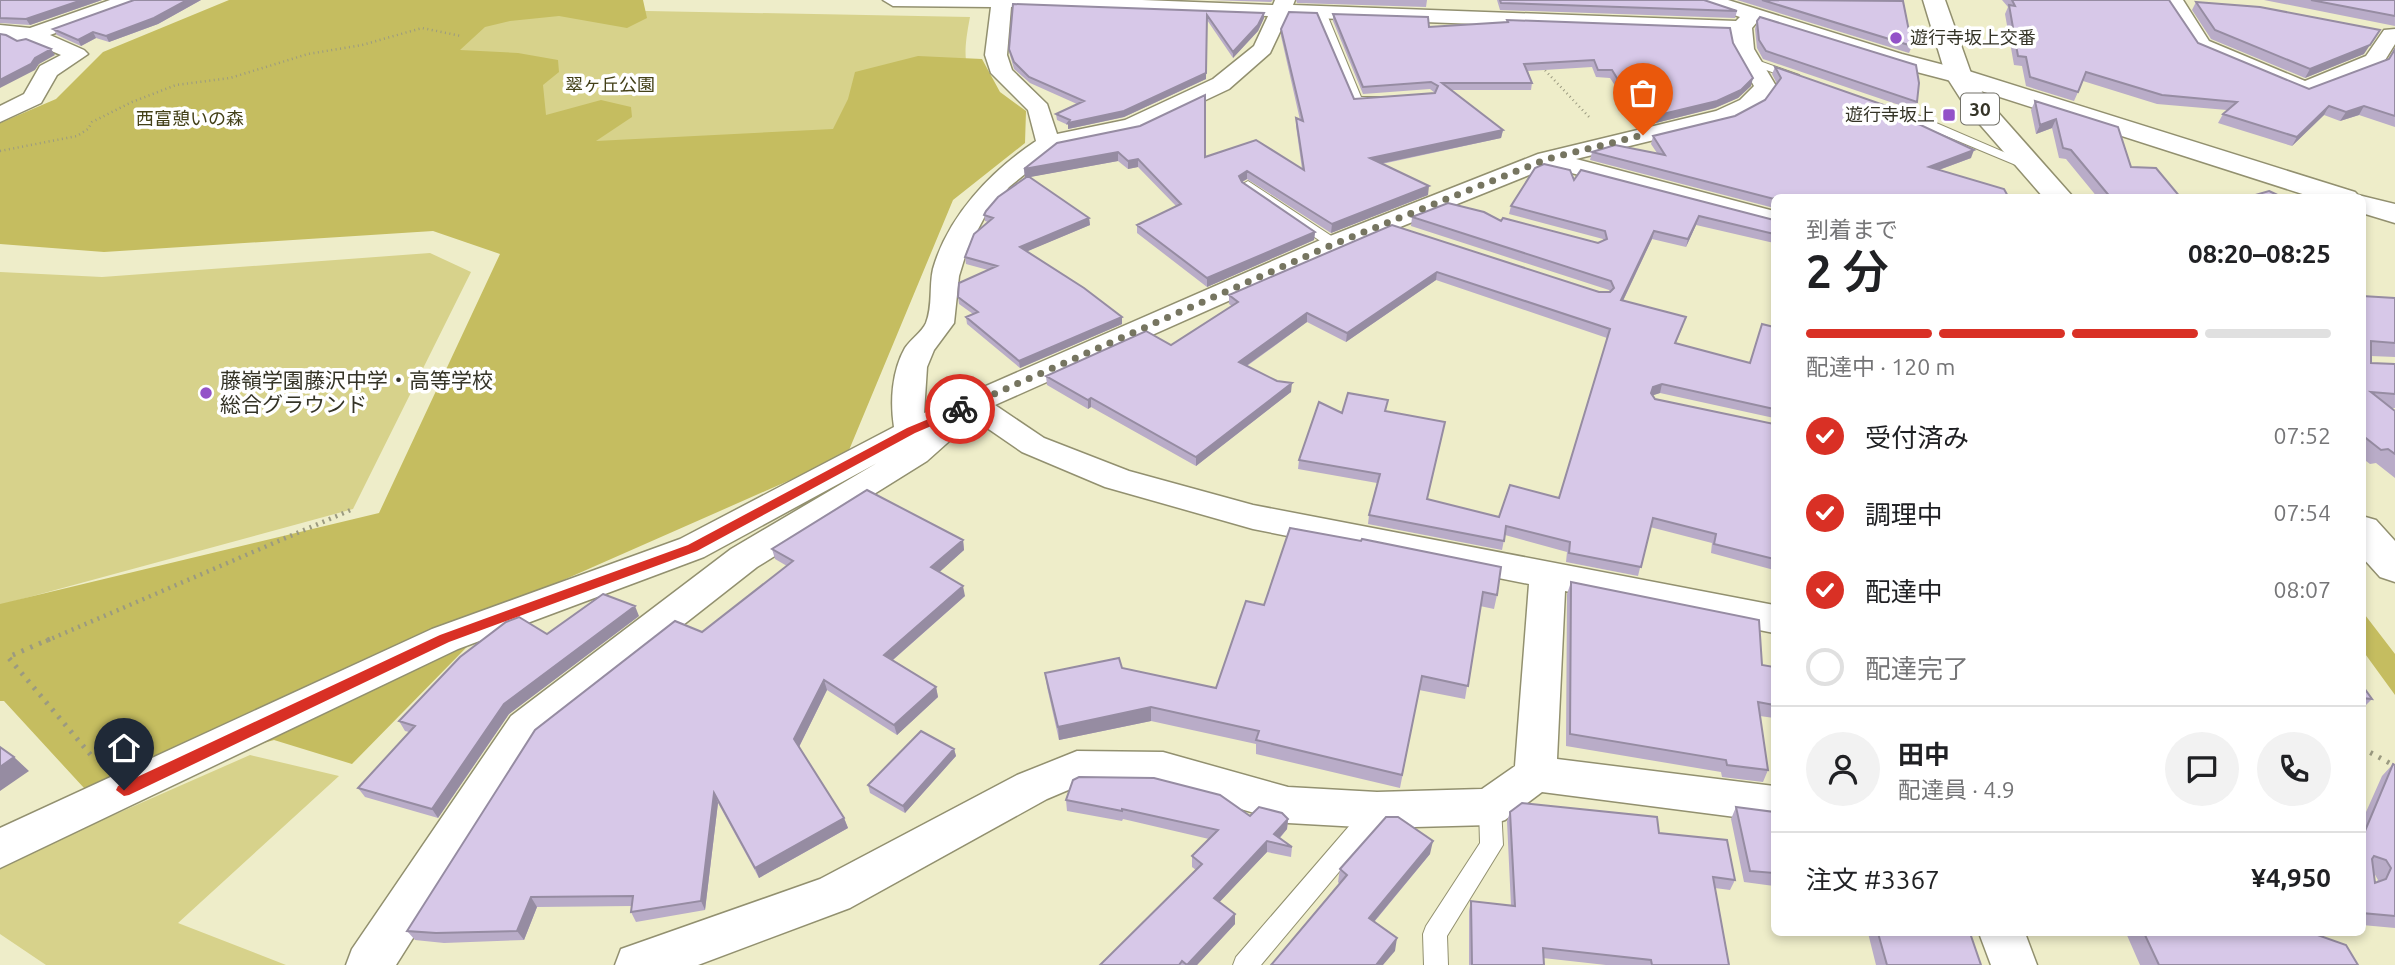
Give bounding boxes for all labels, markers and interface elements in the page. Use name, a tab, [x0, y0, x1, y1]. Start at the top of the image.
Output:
place label: 遊行寺坂上交番	[1910, 27, 2036, 47]
marker: 遊行寺坂上交番	[1888, 30, 1904, 46]
pin	[1613, 63, 1673, 135]
park label: 翠ヶ丘公園	[565, 74, 655, 94]
icon: bag	[1624, 74, 1662, 112]
road number: 30	[1961, 94, 1999, 124]
place label: 遊行寺坂上	[1845, 104, 1935, 124]
marker: 遊行寺坂上	[1941, 107, 1957, 123]
park label: 西富憩いの森	[136, 108, 244, 128]
text: 到着まで	[1806, 217, 1898, 242]
text: 08:20–08:25	[2188, 239, 2331, 268]
text: 2 分	[1806, 245, 1889, 297]
text: 配達中 · 120 m	[1806, 354, 1955, 379]
place label: 藤嶺学園藤沢中学・高等学校 総合グラウンド	[220, 368, 493, 416]
courier	[925, 374, 995, 444]
marker: 藤嶺学園藤沢中学・高等学校 総合グラウンド	[198, 385, 214, 401]
icon: bike	[941, 390, 979, 428]
icon: check	[1806, 417, 1844, 455]
text: 受付済み	[1865, 423, 1969, 452]
text: 07:52	[2273, 423, 2331, 448]
icon: check	[1806, 494, 1844, 532]
text: 調理中	[1865, 500, 1943, 529]
text: 07:54	[2273, 500, 2331, 525]
icon: check	[1806, 571, 1844, 609]
text: 配達中	[1865, 577, 1943, 606]
text: 08:07	[2273, 577, 2331, 602]
text: 配達完了	[1865, 654, 1969, 683]
pin	[94, 718, 154, 790]
icon: home	[105, 729, 143, 767]
button: person	[1806, 732, 1880, 806]
button: chat	[2165, 732, 2239, 806]
button: phone	[2257, 732, 2331, 806]
text: 田中	[1898, 740, 1950, 769]
text: 配達員 · 4.9	[1898, 777, 2015, 802]
text: ¥4,950	[2251, 863, 2331, 892]
text: 注文 #3367	[1806, 865, 1940, 894]

